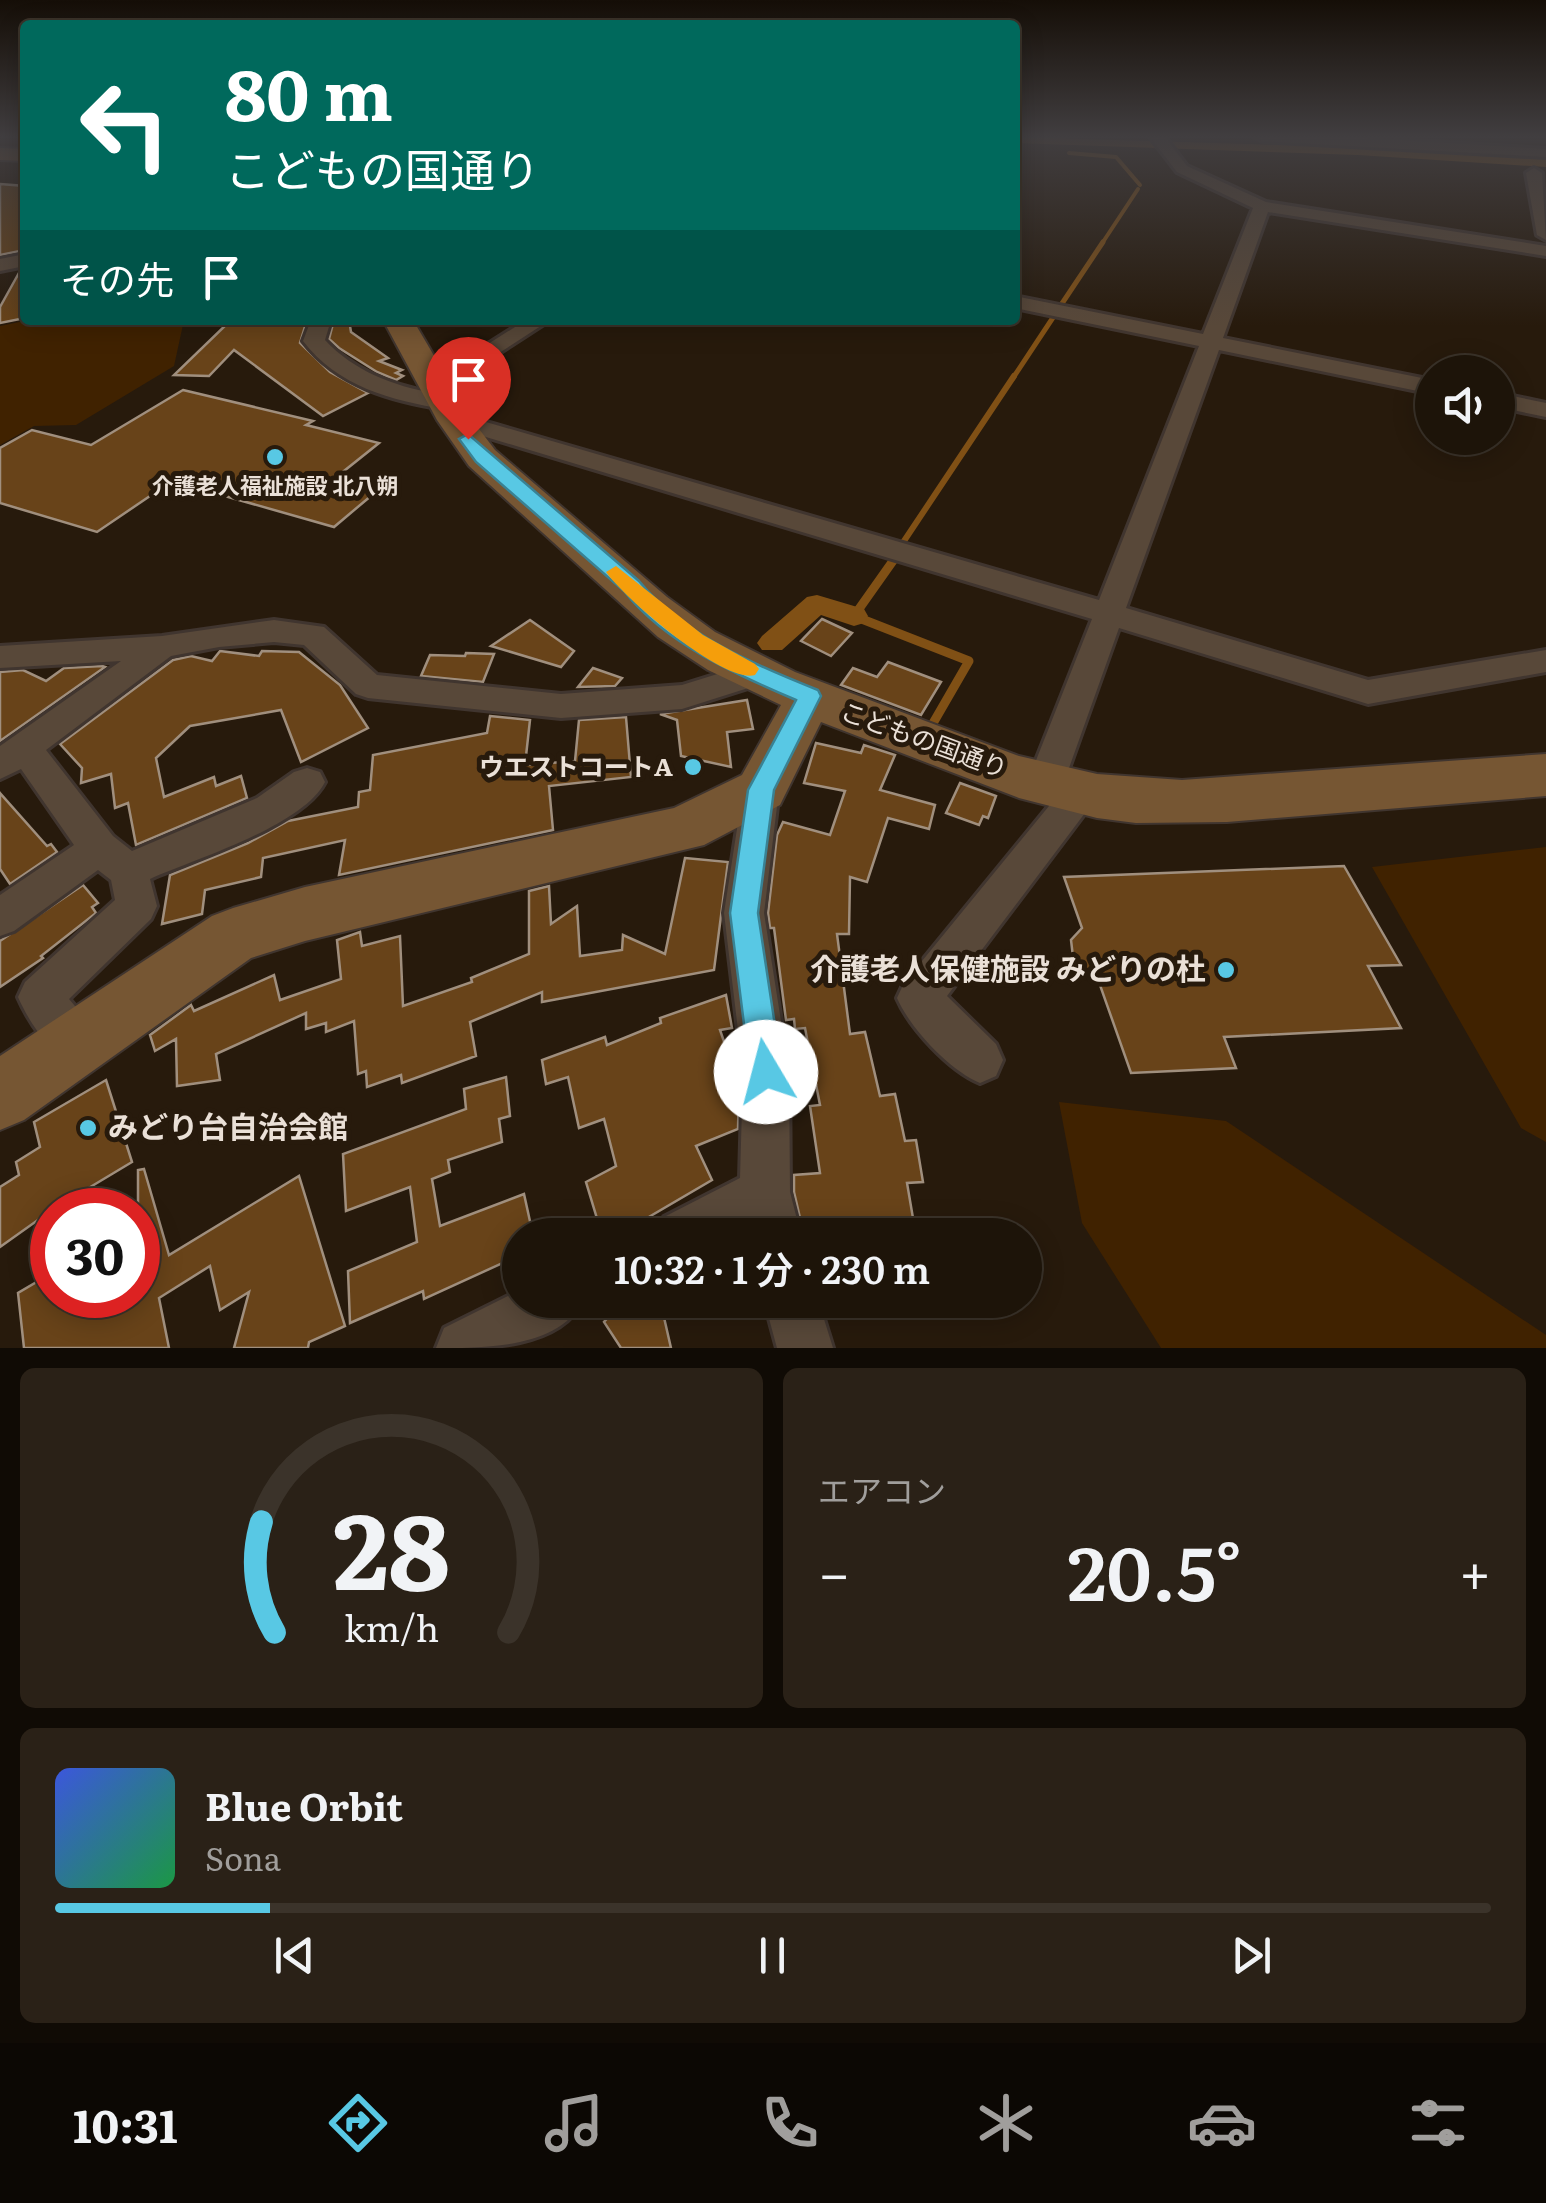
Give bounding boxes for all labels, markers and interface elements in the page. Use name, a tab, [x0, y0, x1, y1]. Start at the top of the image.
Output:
text: 80 m	[225, 39, 393, 143]
icon: left	[60, 60, 190, 190]
text: こどもの国通り	[225, 134, 540, 201]
text: その先	[60, 249, 174, 306]
icon: arrive	[194, 250, 249, 305]
pin	[426, 337, 511, 440]
icon: arrive	[441, 352, 496, 407]
map controls	[1415, 355, 1515, 455]
button: sound	[1415, 355, 1515, 455]
marker: 介護老人福祉施設 北八朔	[264, 446, 286, 468]
place label: 介護老人福祉施設 北八朔	[152, 468, 398, 501]
street label: こどもの国通り	[836, 691, 1013, 786]
place label: ウエストコートA	[479, 747, 673, 784]
marker: ウエストコートA	[682, 756, 704, 778]
place label: 介護老人保健施設 みどりの杜	[810, 945, 1206, 989]
marker: 介護老人保健施設 みどりの杜	[1215, 959, 1237, 981]
position arrow	[714, 1020, 818, 1124]
place label: みどり台自治会館	[108, 1103, 348, 1147]
marker: みどり台自治会館	[77, 1117, 99, 1139]
speed limit sign: 30	[30, 1188, 160, 1318]
text: 10:32 · 1 分 · 230 m	[614, 1239, 930, 1296]
text: エアコン	[818, 1465, 946, 1513]
text: 28	[333, 1468, 450, 1622]
text: 20.5°	[1067, 1513, 1242, 1624]
text: −	[818, 1529, 850, 1611]
text: +	[1459, 1529, 1491, 1611]
text: km/h	[344, 1600, 439, 1653]
text: Blue Orbit	[205, 1776, 403, 1833]
text: Sona	[205, 1833, 281, 1881]
icon: previous	[267, 1928, 322, 1983]
icon: pause	[745, 1928, 800, 1983]
icon: next	[1224, 1928, 1279, 1983]
icon: directions	[323, 2088, 393, 2158]
icon: music	[539, 2088, 609, 2158]
icon: phone	[755, 2088, 825, 2158]
icon: climate	[971, 2088, 1041, 2158]
icon: car	[1187, 2088, 1257, 2158]
icon: filters	[1403, 2088, 1473, 2158]
text: 10:31	[73, 2090, 178, 2157]

